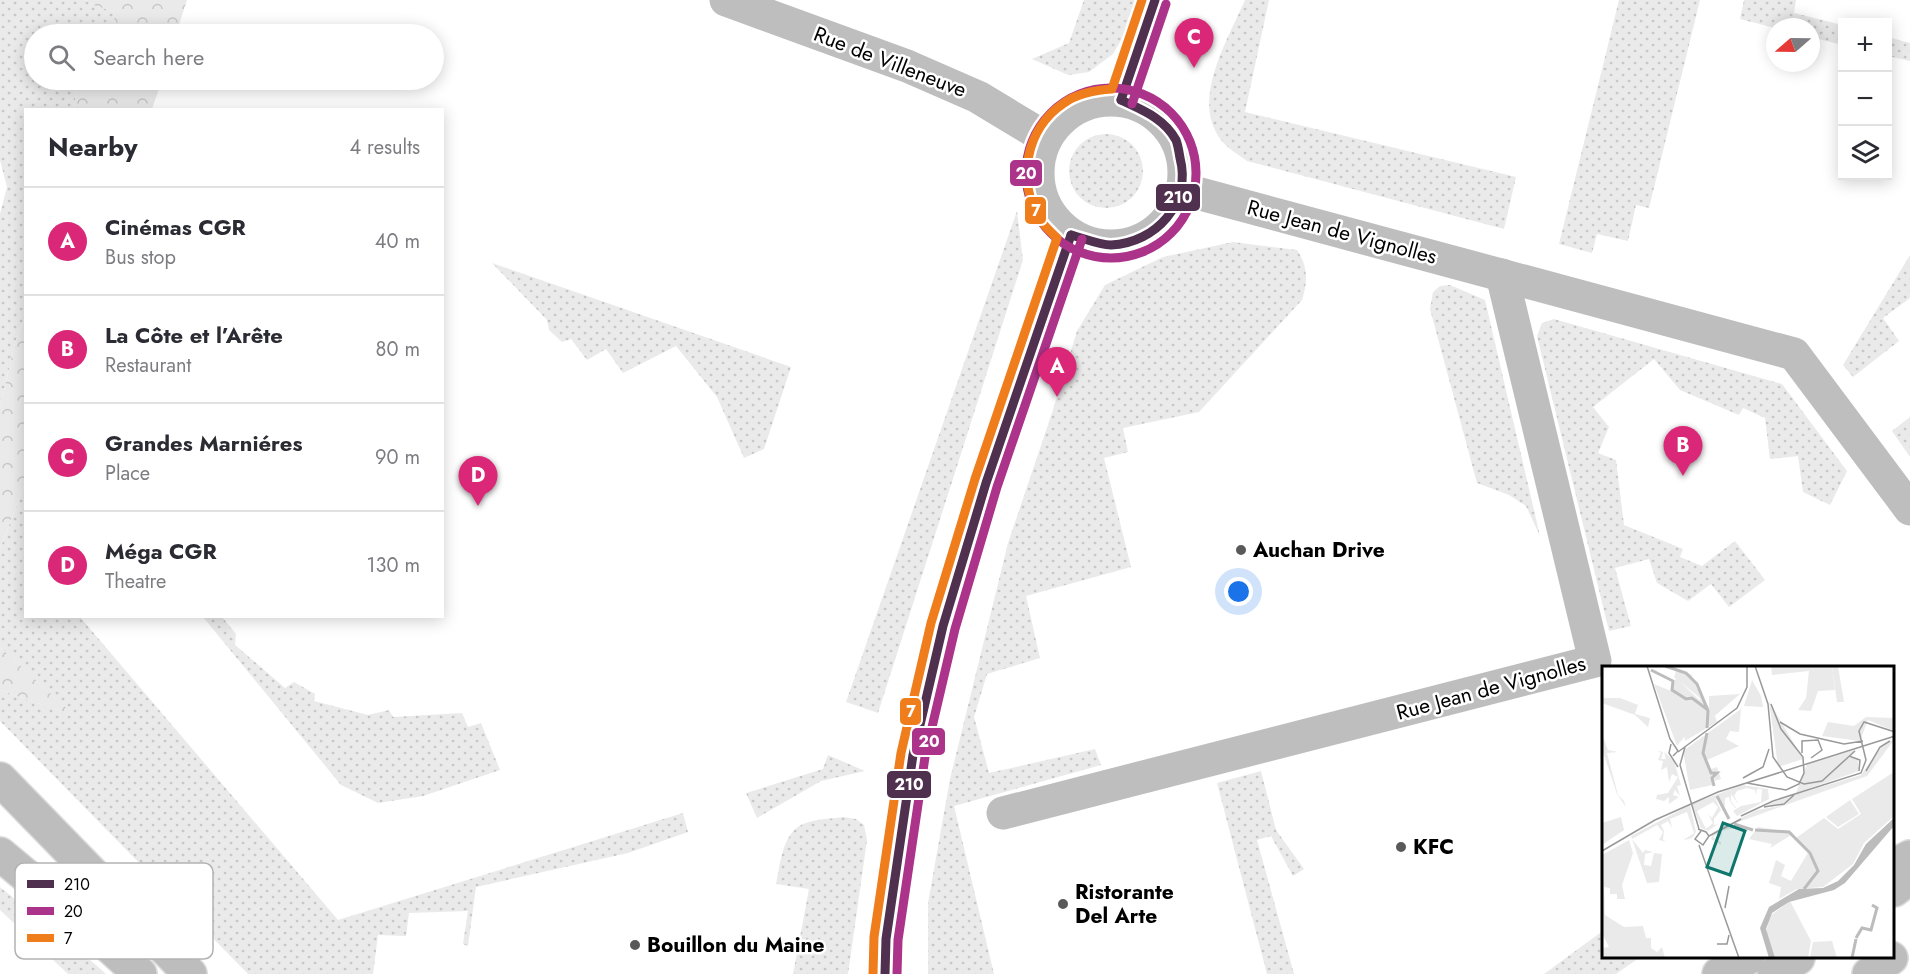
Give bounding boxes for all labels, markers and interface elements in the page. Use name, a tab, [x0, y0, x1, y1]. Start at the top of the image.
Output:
north arrow	[1766, 18, 1820, 72]
map controls	[1838, 18, 1892, 180]
button: +	[1838, 18, 1892, 72]
street label: Rue de Villeneuve	[809, 19, 971, 105]
pin: C	[1174, 19, 1214, 68]
search box	[24, 24, 444, 90]
icon: search	[45, 41, 78, 74]
text: Search here	[93, 41, 204, 73]
button: −	[1838, 72, 1892, 126]
button: layers	[1838, 126, 1892, 180]
text: Nearby	[48, 128, 137, 166]
text: 4 results	[349, 133, 420, 162]
line badge: 20	[1009, 159, 1043, 187]
text: 20	[1015, 162, 1037, 185]
line badge: 210	[1155, 183, 1201, 212]
text: 210	[1163, 186, 1193, 209]
street label: Rue Jean de Vignolles	[1244, 192, 1440, 272]
line badge: 7	[1024, 196, 1047, 225]
text: 7	[1031, 199, 1041, 222]
text: Cinémas CGR	[105, 211, 246, 243]
text: A	[60, 227, 75, 256]
text: 40 m	[375, 227, 420, 256]
text: Bus stop	[105, 243, 176, 272]
text: La Côte et l’Arête	[105, 319, 283, 351]
text: B	[61, 335, 74, 364]
text: 80 m	[375, 335, 420, 364]
pin: A	[1038, 348, 1076, 397]
text: Restaurant	[105, 351, 191, 380]
pin: B	[1664, 426, 1702, 476]
text: Grandes Marniéres	[105, 427, 302, 459]
text: C	[60, 443, 75, 472]
text: 90 m	[375, 443, 420, 472]
pin: D	[458, 456, 498, 506]
text: Place	[105, 459, 150, 488]
text: Méga CGR	[105, 535, 217, 567]
place label: Auchan Drive	[1252, 535, 1385, 565]
marker: Auchan Drive	[1234, 543, 1248, 557]
text: D	[60, 551, 75, 580]
text: 130 m	[366, 551, 420, 580]
text: Theatre	[105, 567, 166, 596]
your location	[1224, 577, 1253, 606]
street label: Rue Jean de Vignolles	[1393, 648, 1589, 728]
inset map	[1602, 666, 1895, 959]
line badge: 7	[899, 697, 922, 726]
text: 7	[906, 700, 916, 723]
line badge: 20	[911, 727, 946, 756]
text: 20	[918, 730, 940, 753]
line badge: 210	[886, 770, 932, 799]
text: 210	[894, 773, 924, 796]
place label: KFC	[1413, 832, 1454, 862]
marker: KFC	[1394, 840, 1408, 854]
legend	[15, 863, 213, 959]
text: 210	[64, 873, 90, 896]
place label: Ristorante Del Arte	[1075, 877, 1174, 931]
marker: Ristorante Del Arte	[1056, 897, 1070, 911]
text: 20	[64, 900, 83, 923]
text: 7	[64, 927, 73, 950]
place label: Bouillon du Maine	[647, 930, 825, 960]
marker: Bouillon du Maine	[628, 938, 642, 952]

